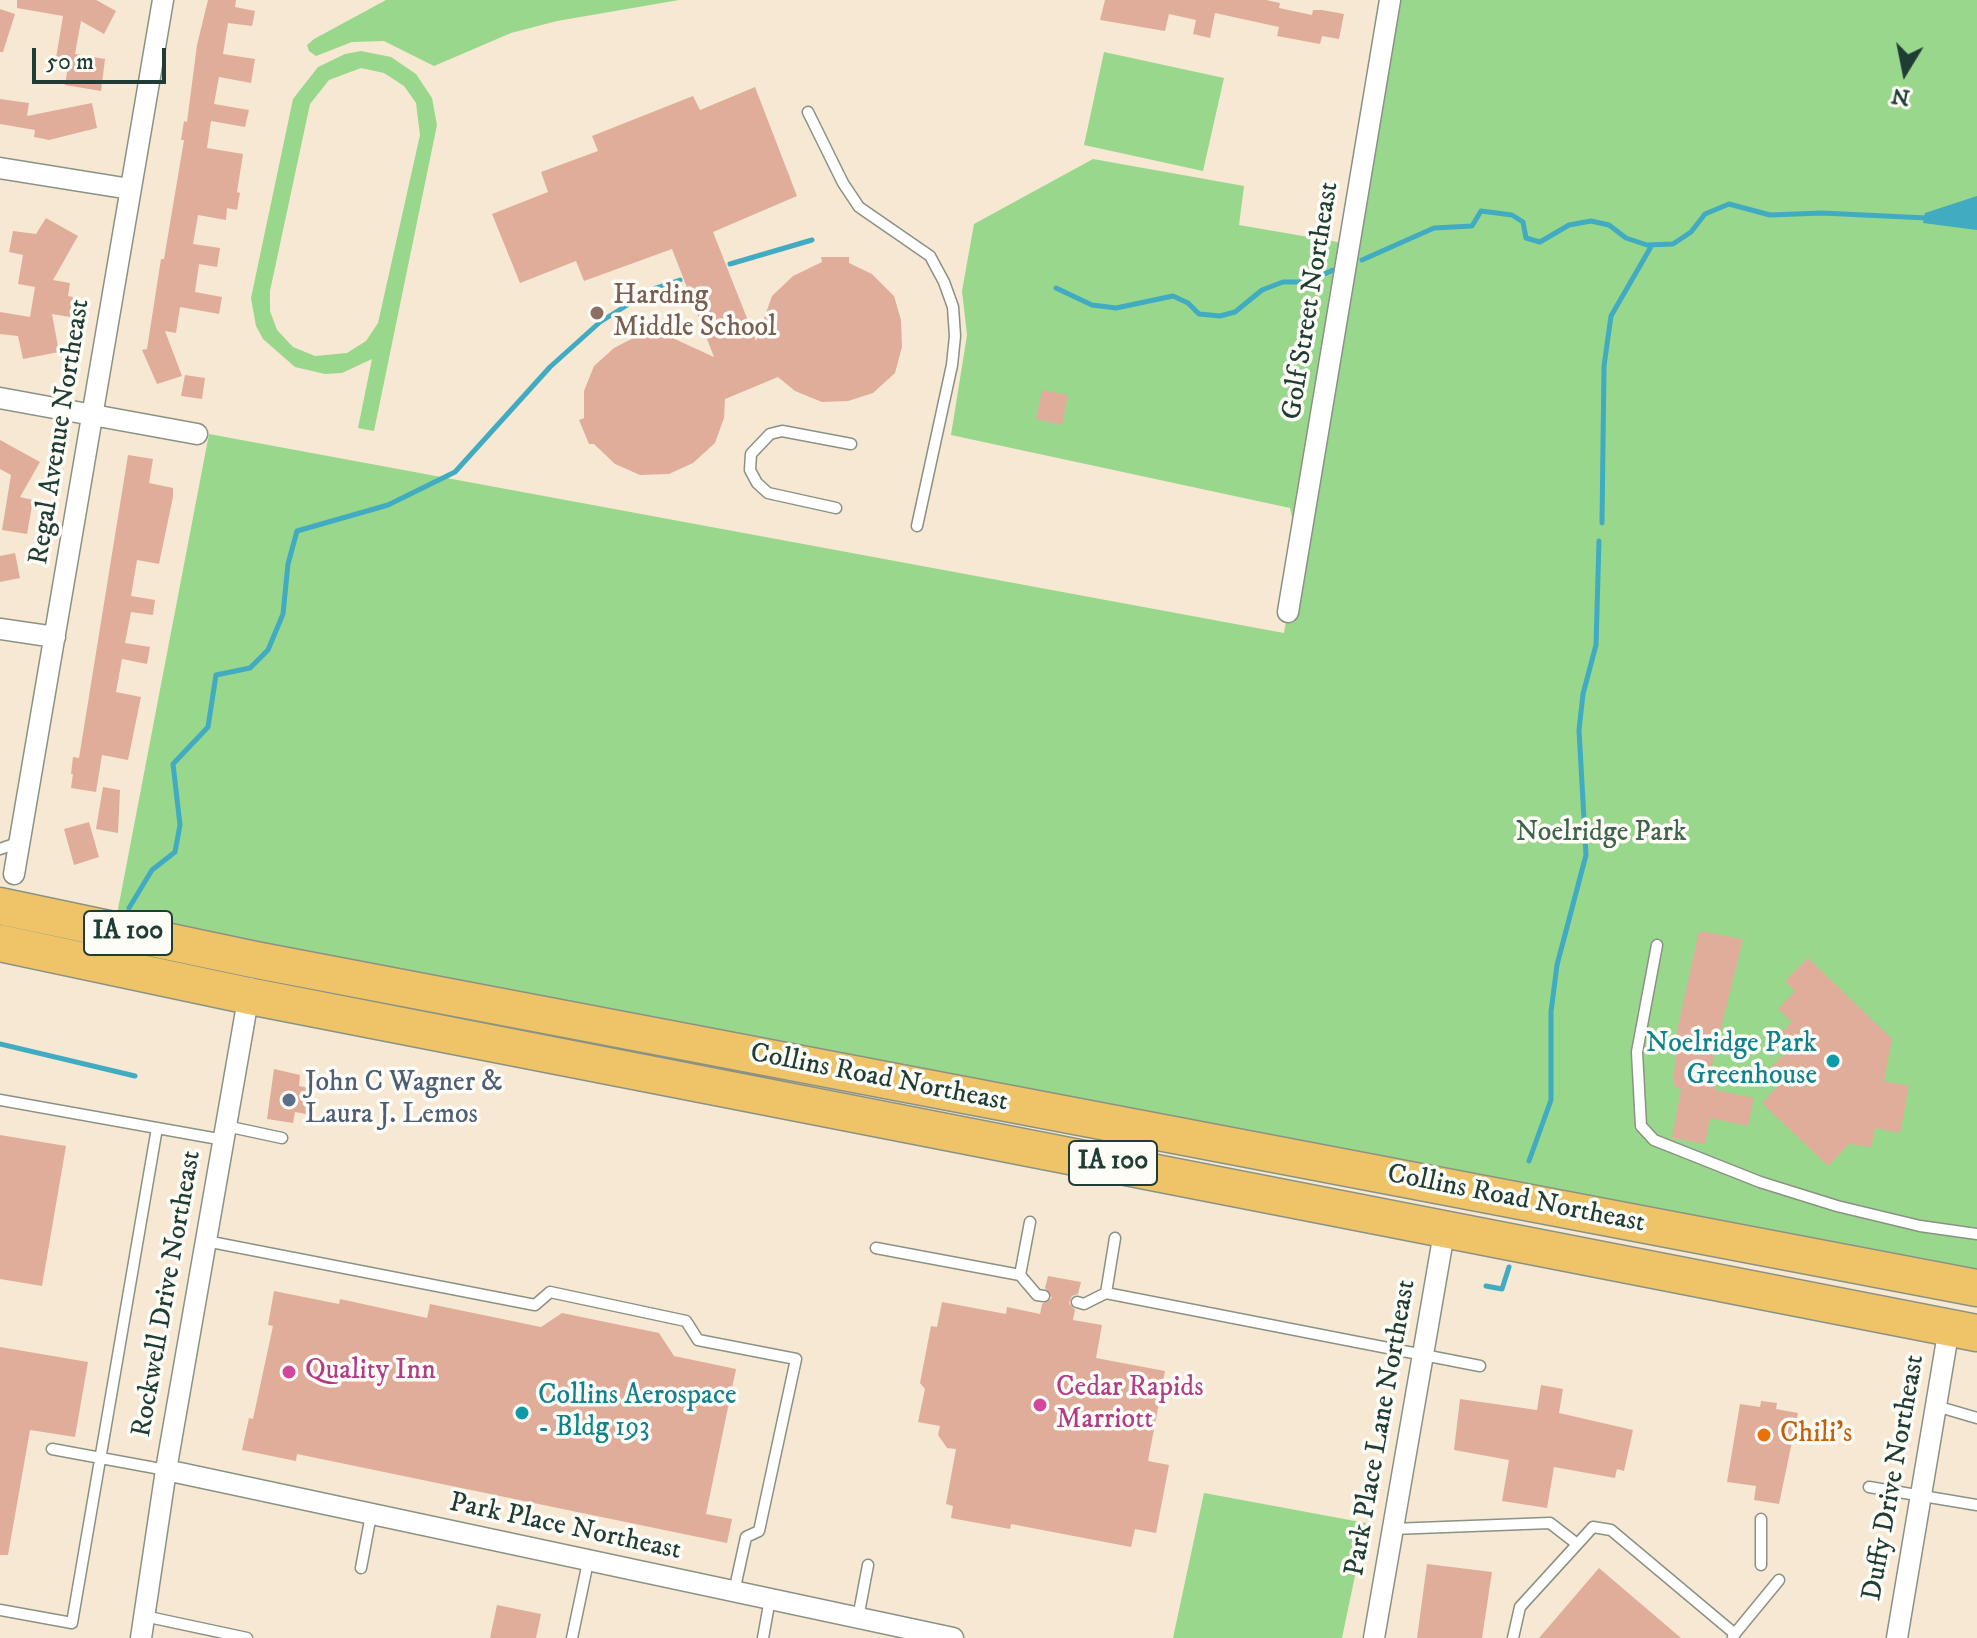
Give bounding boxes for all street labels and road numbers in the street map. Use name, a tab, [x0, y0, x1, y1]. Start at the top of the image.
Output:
street label: Golf Street Northeast	[1277, 180, 1347, 422]
street label: Regal Avenue Northeast	[23, 297, 99, 567]
road number: IA 100	[84, 911, 172, 955]
street label: Collins Road Northeast	[747, 1038, 1011, 1120]
road number: IA 100	[1069, 1141, 1157, 1185]
street label: Rockwell Drive Northeast	[126, 1148, 210, 1440]
street label: Collins Road Northeast	[1384, 1159, 1648, 1241]
street label: Park Place Lane Northeast	[1339, 1277, 1425, 1579]
street label: Duffy Drive Northeast	[1857, 1352, 1933, 1604]
street label: Park Place Northeast	[446, 1487, 684, 1569]

